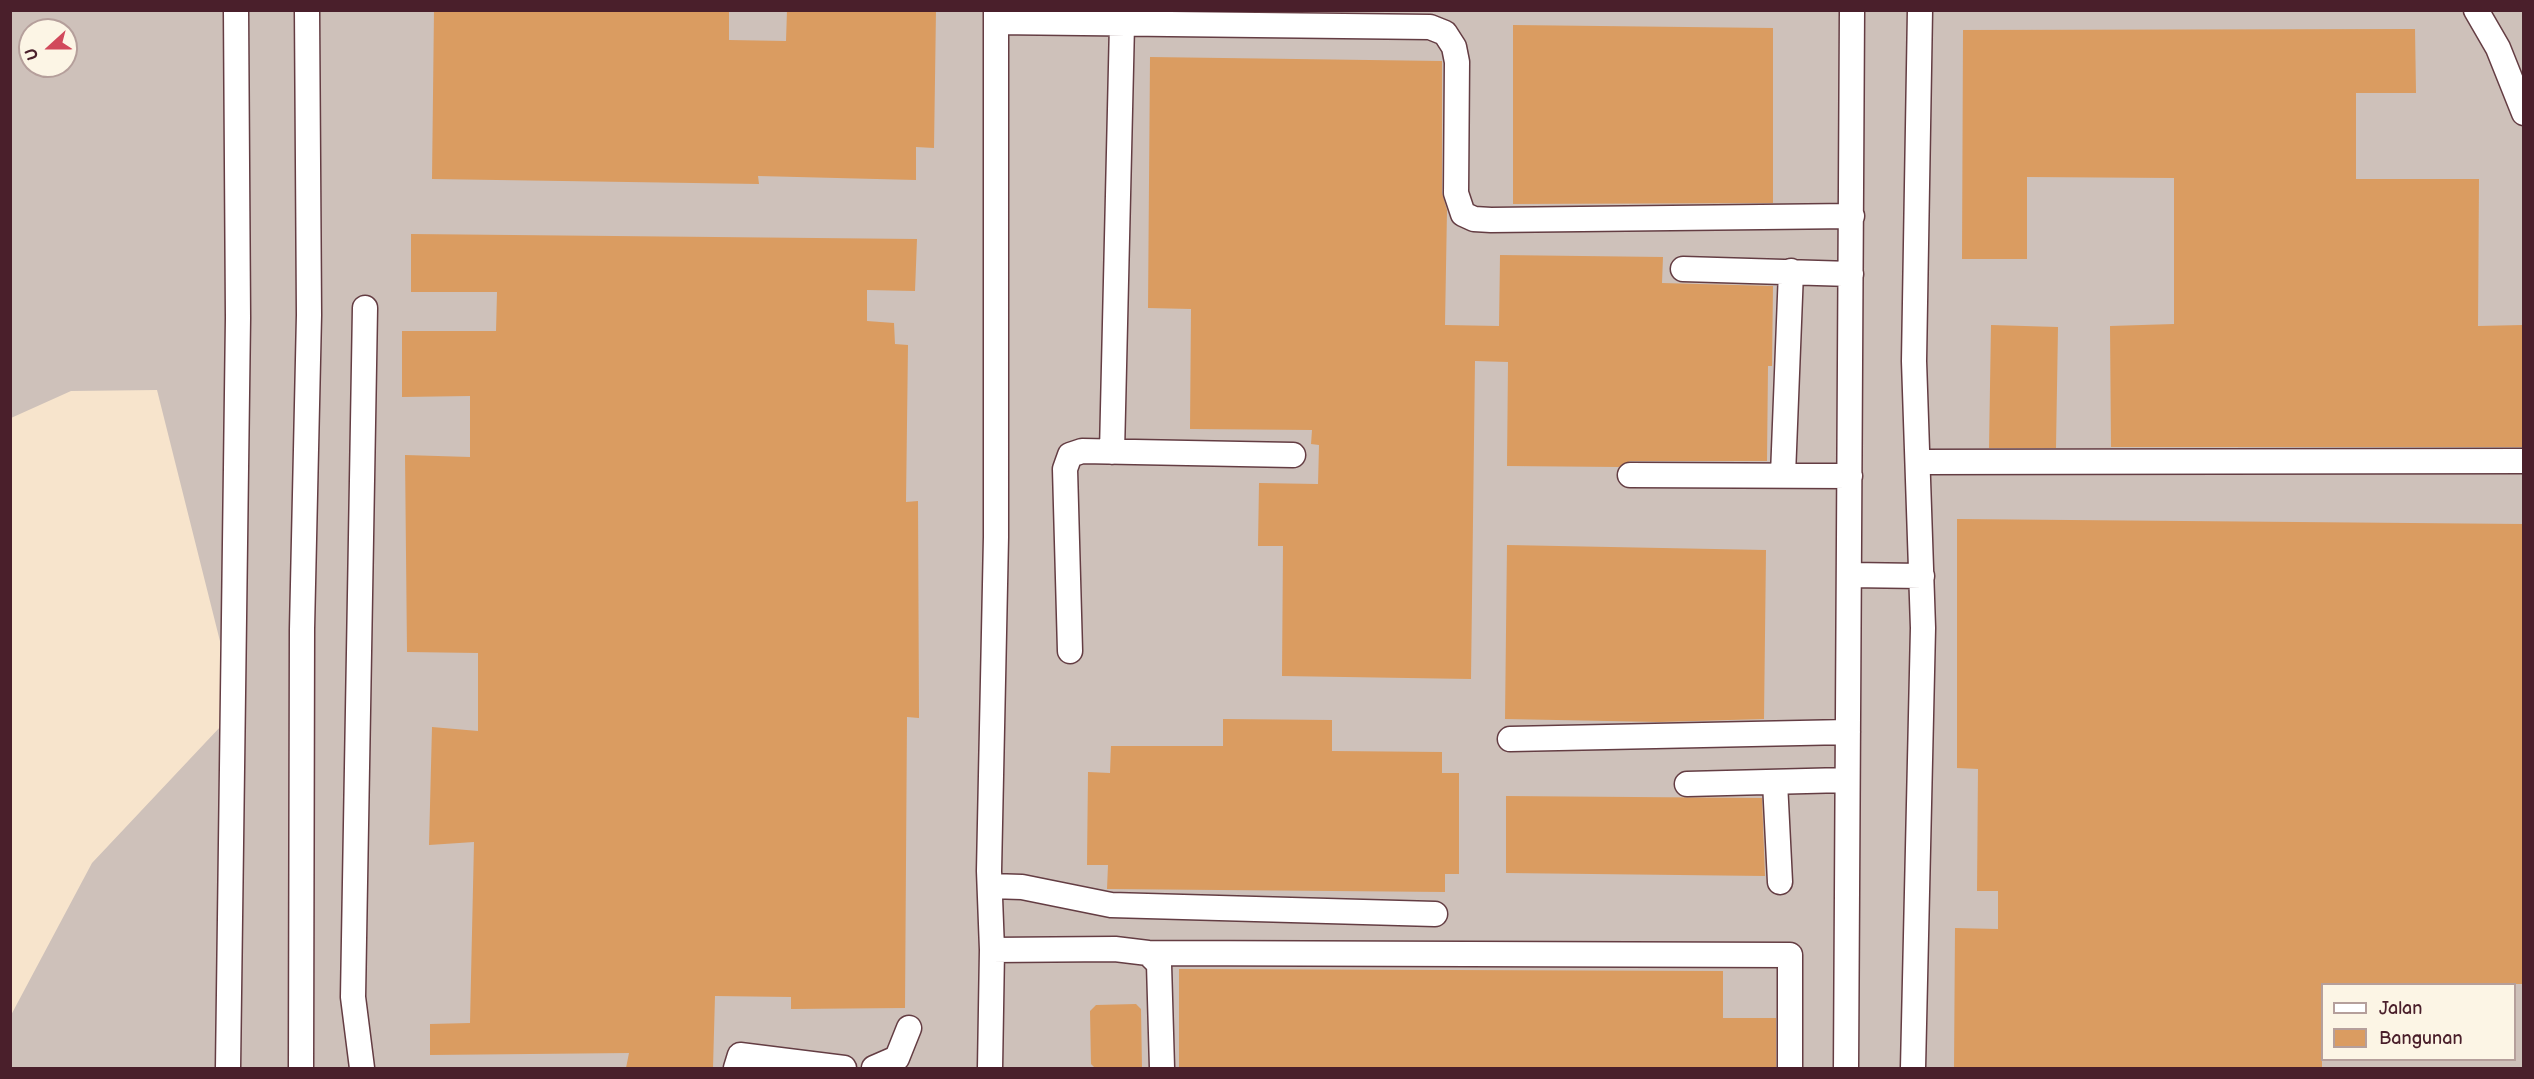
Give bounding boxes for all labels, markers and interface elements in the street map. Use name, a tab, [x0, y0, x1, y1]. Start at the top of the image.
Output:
north arrow	[18, 18, 78, 78]
text: U	[22, 45, 44, 63]
legend	[2321, 983, 2516, 1061]
text: Jalan	[2379, 998, 2422, 1019]
text: Bangunan	[2379, 1028, 2463, 1049]

